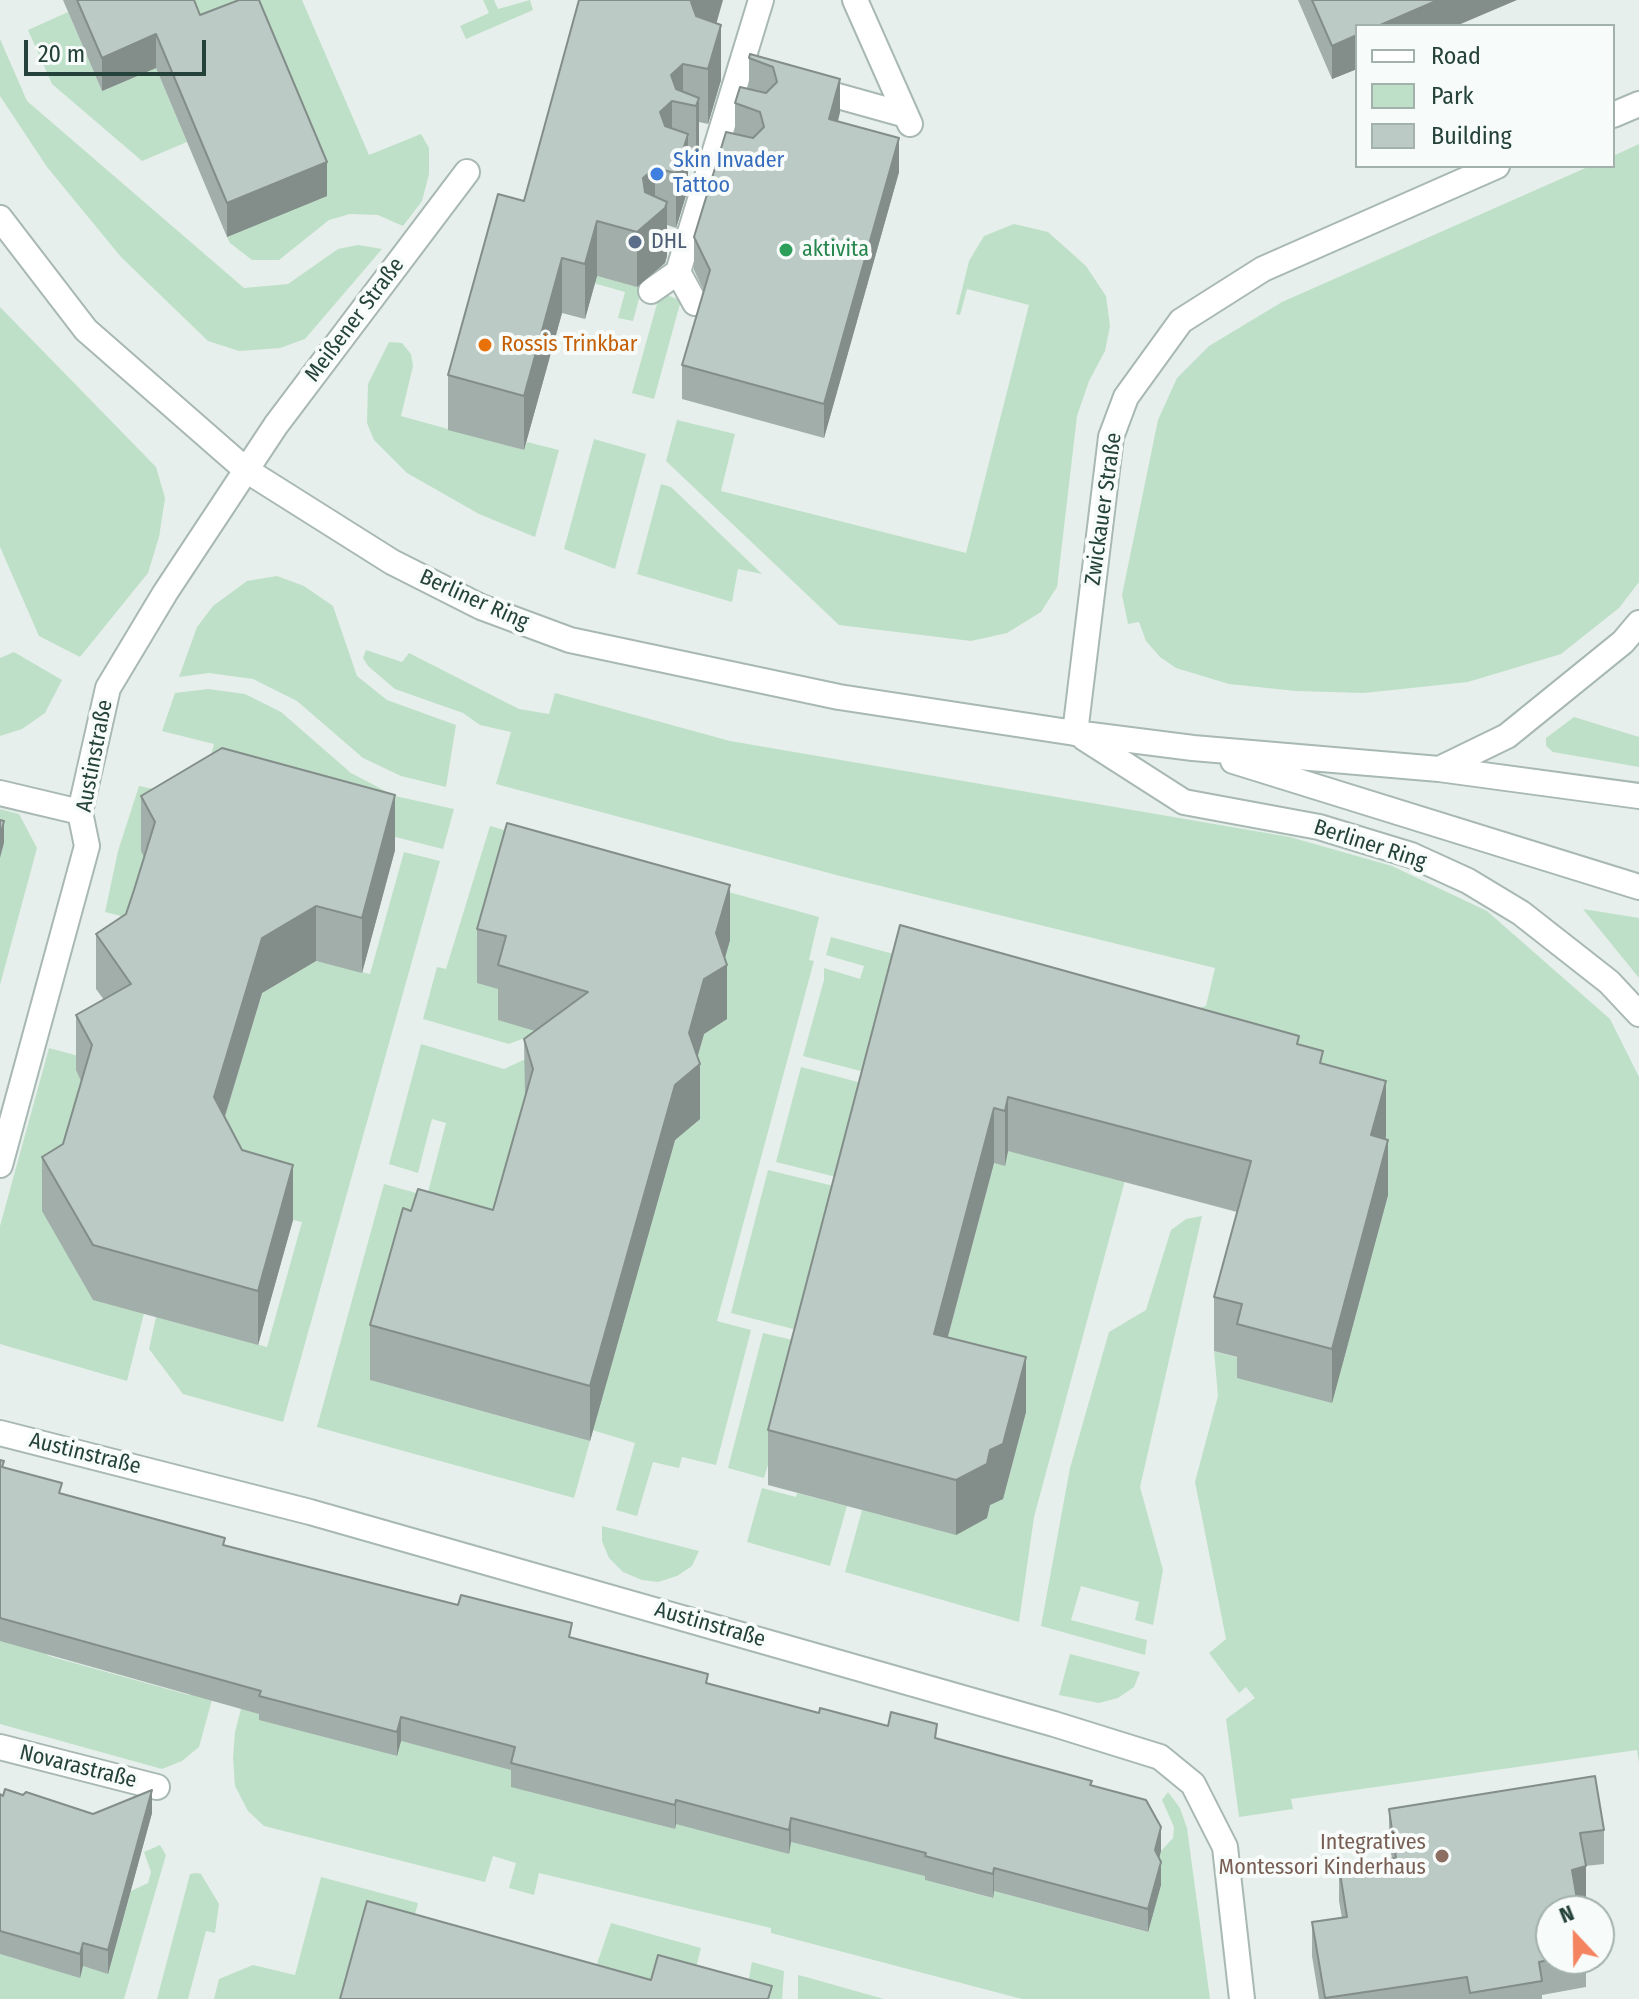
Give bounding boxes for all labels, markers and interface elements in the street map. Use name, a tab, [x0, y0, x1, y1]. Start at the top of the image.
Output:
scale bar	[28, 24, 210, 74]
legend	[1355, 24, 1615, 168]
text: 20 m	[38, 40, 85, 68]
text: Road	[1431, 42, 1481, 70]
text: Park	[1431, 82, 1474, 110]
text: Building	[1431, 122, 1512, 150]
place label: Skin Invader Tattoo	[673, 148, 784, 200]
marker: Skin Invader Tattoo	[648, 165, 666, 183]
place label: DHL	[651, 229, 687, 255]
marker: DHL	[626, 233, 644, 251]
place label: aktivita	[802, 237, 869, 263]
marker: aktivita	[777, 241, 795, 259]
street label: Meißener Straße	[300, 253, 410, 387]
place label: Rossis Trinkbar	[501, 332, 637, 358]
marker: Rossis Trinkbar	[476, 336, 494, 354]
street label: Zwickauer Straße	[1080, 431, 1128, 587]
street label: Berliner Ring	[415, 564, 533, 636]
street label: Austinstraße	[71, 698, 119, 814]
street label: Berliner Ring	[1310, 814, 1430, 876]
street label: Austinstraße	[27, 1427, 143, 1481]
street label: Austinstraße	[652, 1597, 768, 1653]
street label: Novarastraße	[17, 1740, 139, 1794]
place label: Integratives Montessori Kinderhaus	[1219, 1830, 1426, 1882]
marker: Integratives Montessori Kinderhaus	[1433, 1847, 1451, 1865]
north arrow	[1535, 1895, 1615, 1975]
text: N	[1555, 1899, 1578, 1929]

